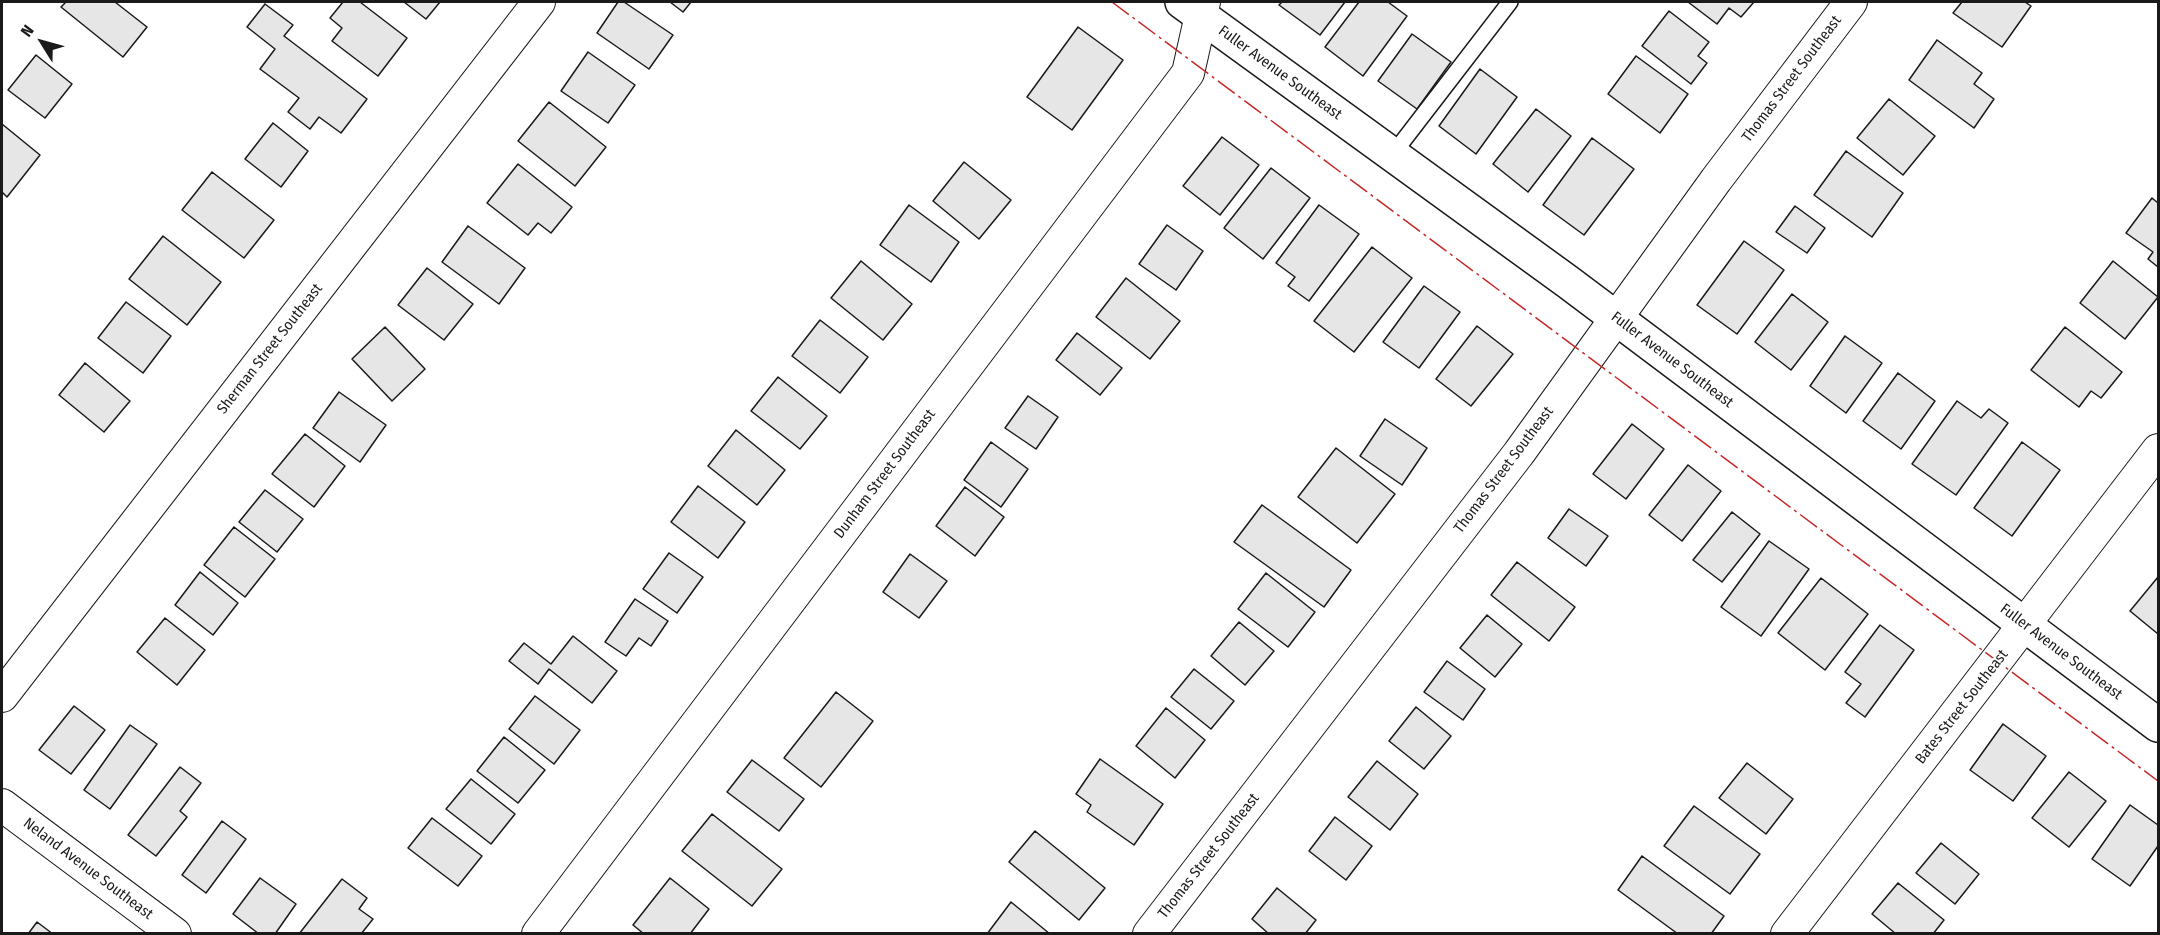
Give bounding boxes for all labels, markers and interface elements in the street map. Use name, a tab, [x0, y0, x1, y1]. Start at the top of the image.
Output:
north arrow	[12, 12, 72, 72]
street label: Thomas Street Southeast	[1739, 12, 1845, 146]
text: N	[17, 21, 38, 40]
street label: Fuller Avenue Southeast	[1215, 22, 1345, 124]
street label: Sherman Street Southeast	[213, 280, 327, 418]
street label: Fuller Avenue Southeast	[1607, 308, 1737, 412]
street label: Thomas Street Southeast	[1451, 403, 1557, 537]
street label: Dunham Street Southeast	[831, 406, 939, 542]
street label: Fuller Avenue Southeast	[1996, 600, 2126, 704]
street label: Bates Street Southeast	[1912, 646, 2012, 768]
street label: Thomas Street Southeast	[1155, 790, 1263, 922]
street label: Neland Avenue Southeast	[20, 814, 156, 924]

